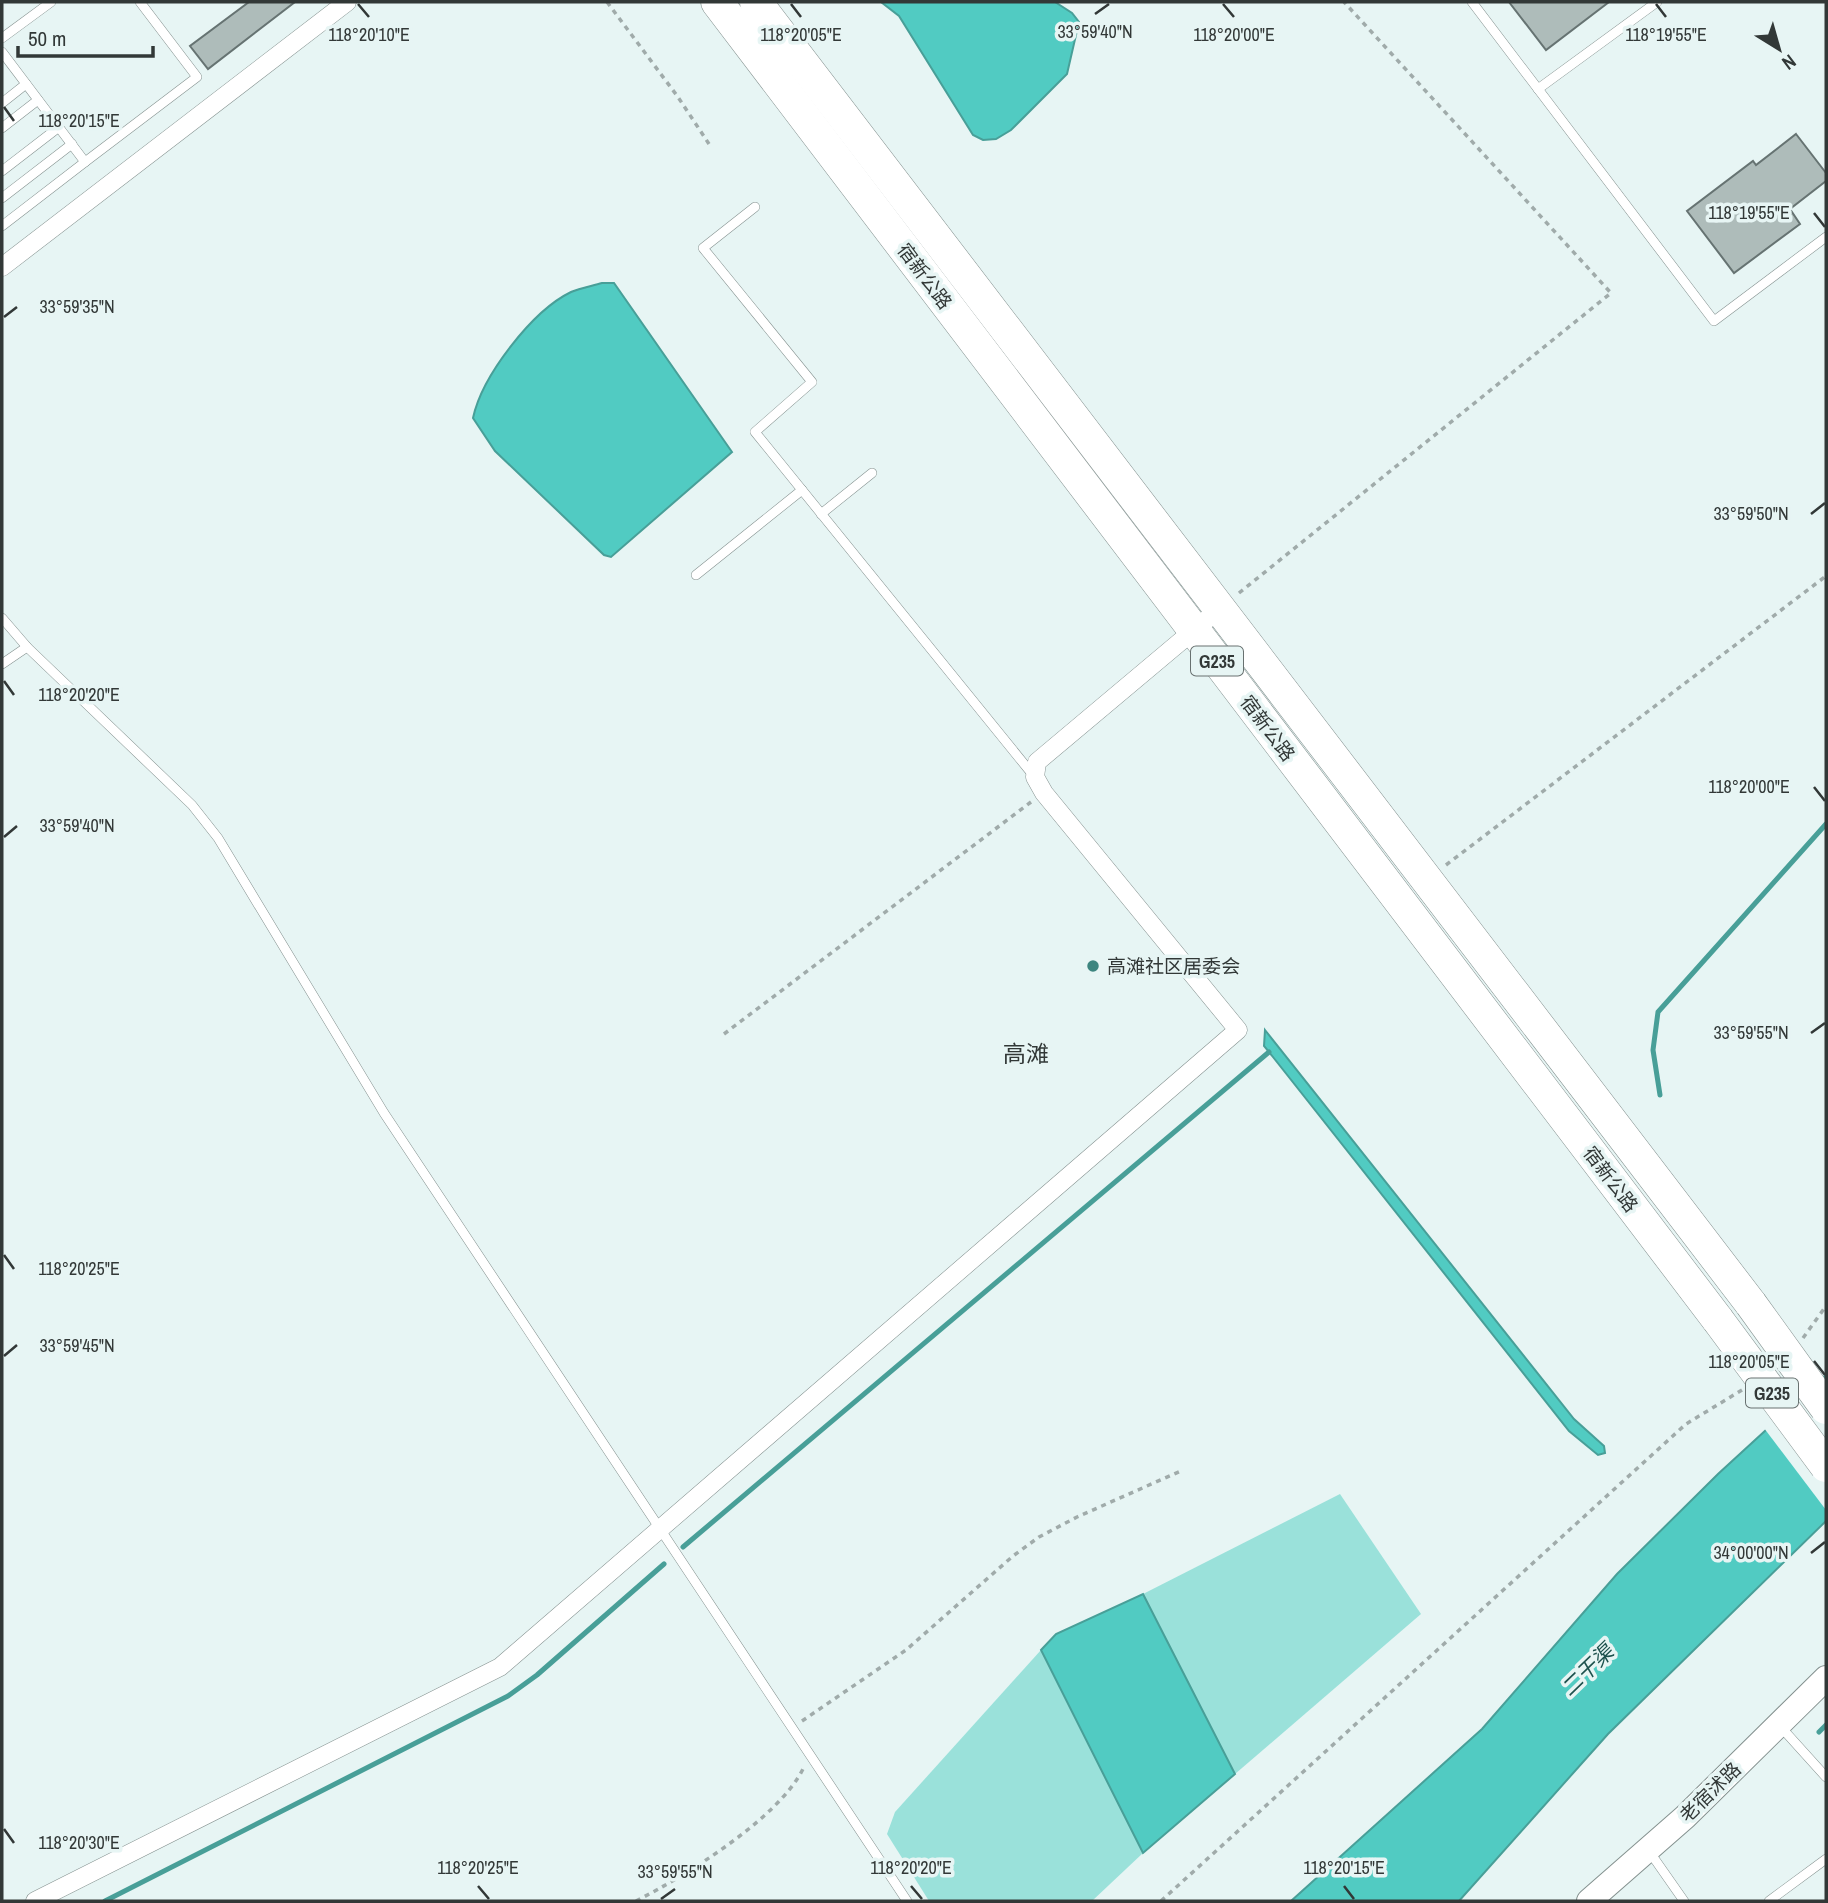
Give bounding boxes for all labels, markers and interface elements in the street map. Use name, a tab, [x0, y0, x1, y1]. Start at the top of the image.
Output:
scale bar	[18, 14, 152, 58]
north arrow	[1744, 14, 1814, 84]
text: 33°59'40"N	[1057, 19, 1133, 44]
text: 118°20'10"E	[328, 22, 410, 47]
text: 118°20'05"E	[760, 22, 842, 47]
text: 118°20'00"E	[1193, 22, 1275, 47]
text: 118°19'55"E	[1625, 22, 1707, 47]
text: 50 m	[28, 24, 66, 53]
text: N	[1777, 49, 1802, 76]
text: 118°20'15"E	[38, 108, 120, 133]
text: 118°19'55"E	[1708, 200, 1790, 225]
street label: 宿新公路	[892, 238, 958, 314]
text: 33°59'35"N	[39, 294, 115, 319]
text: 33°59'50"N	[1713, 501, 1789, 526]
road number: G235	[1191, 646, 1243, 676]
text: 118°20'20"E	[38, 682, 120, 707]
street label: 宿新公路	[1235, 690, 1301, 766]
text: 118°20'00"E	[1708, 774, 1790, 799]
text: 33°59'40"N	[39, 813, 115, 838]
place label: 高滩社区居委会	[1107, 953, 1240, 979]
marker: 高滩社区居委会	[1085, 958, 1101, 974]
text: 33°59'55"N	[1713, 1020, 1789, 1045]
district label: 高滩	[1003, 1038, 1049, 1069]
street label: 宿新公路	[1578, 1141, 1644, 1217]
text: 118°20'25"E	[38, 1256, 120, 1281]
text: 33°59'45"N	[39, 1333, 115, 1358]
text: 118°20'05"E	[1708, 1349, 1790, 1374]
road number: G235	[1746, 1378, 1798, 1408]
text: 34°00'00"N	[1713, 1540, 1789, 1565]
water label: 二干渠	[1554, 1636, 1622, 1702]
street label: 老宿沭路	[1674, 1756, 1746, 1828]
text: 118°20'30"E	[38, 1830, 120, 1855]
text: 118°20'25"E	[437, 1855, 519, 1880]
text: 118°20'20"E	[870, 1855, 952, 1880]
text: 118°20'15"E	[1303, 1855, 1385, 1880]
text: 33°59'55"N	[637, 1859, 713, 1884]

